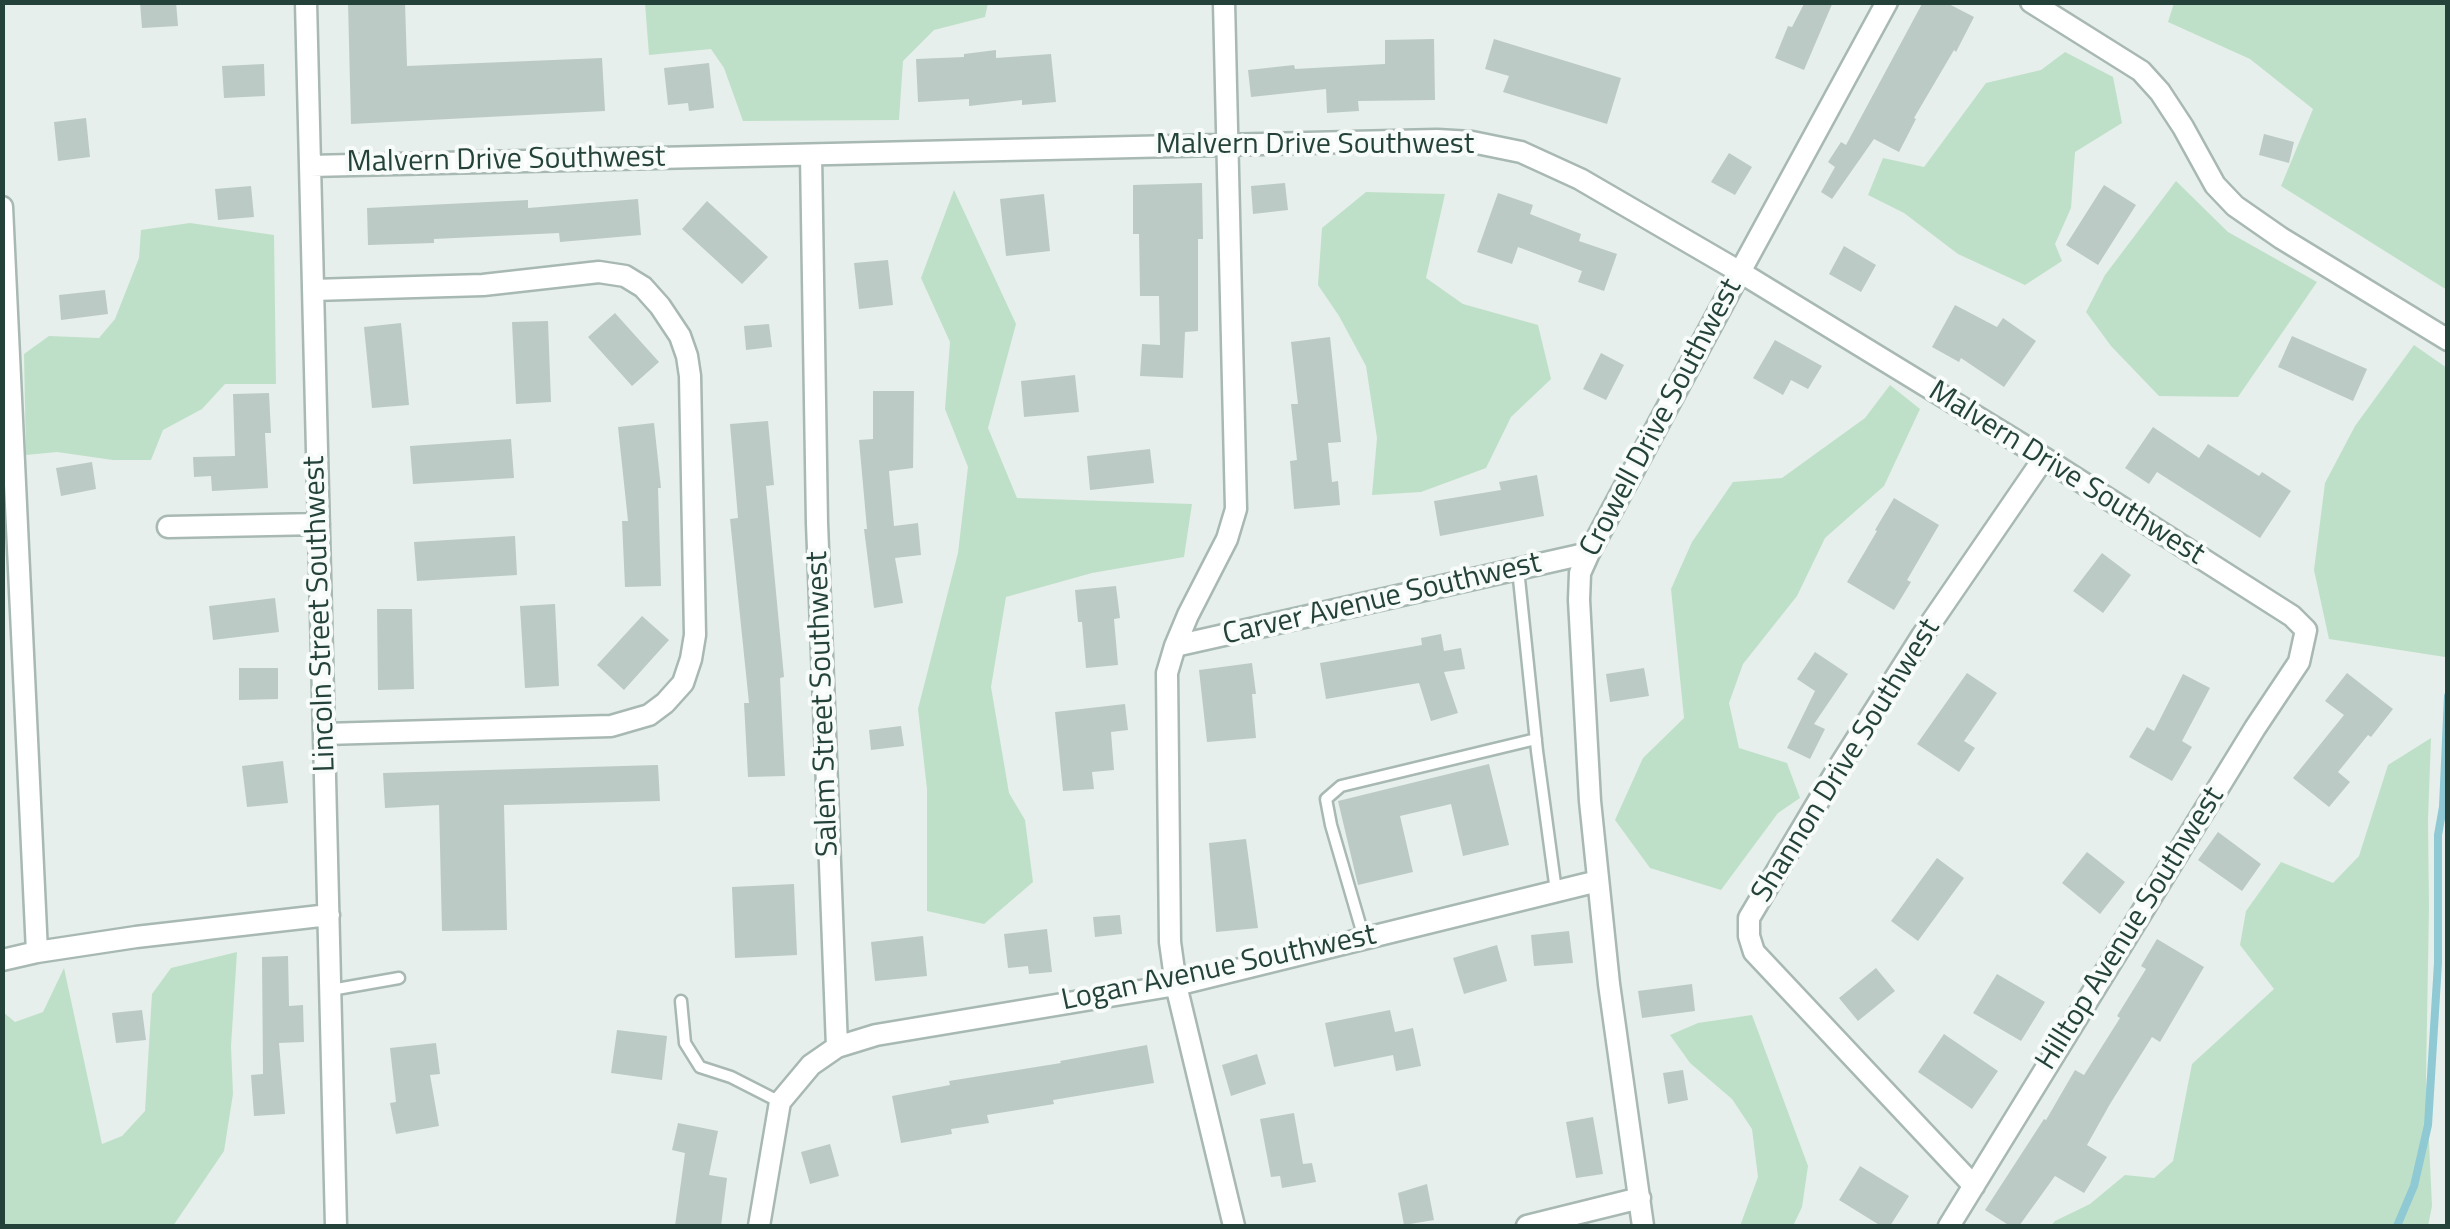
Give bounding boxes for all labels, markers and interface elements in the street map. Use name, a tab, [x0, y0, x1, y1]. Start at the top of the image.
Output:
street label: Malvern Drive Southwest	[1156, 128, 1474, 164]
street label: Malvern Drive Southwest	[346, 140, 666, 182]
street label: Crowell Drive Southwest	[1573, 273, 1751, 563]
street label: Malvern Drive Southwest	[1921, 374, 2211, 574]
street label: Lincoln Street Southwest	[297, 455, 345, 773]
street label: Carver Avenue Southwest	[1219, 546, 1545, 654]
street label: Salem Street Southwest	[801, 551, 847, 857]
street label: Shannon Drive Southwest	[1745, 613, 1949, 909]
street label: Hilltop Avenue Southwest	[2029, 781, 2233, 1077]
street label: Logan Avenue Southwest	[1058, 918, 1380, 1020]

